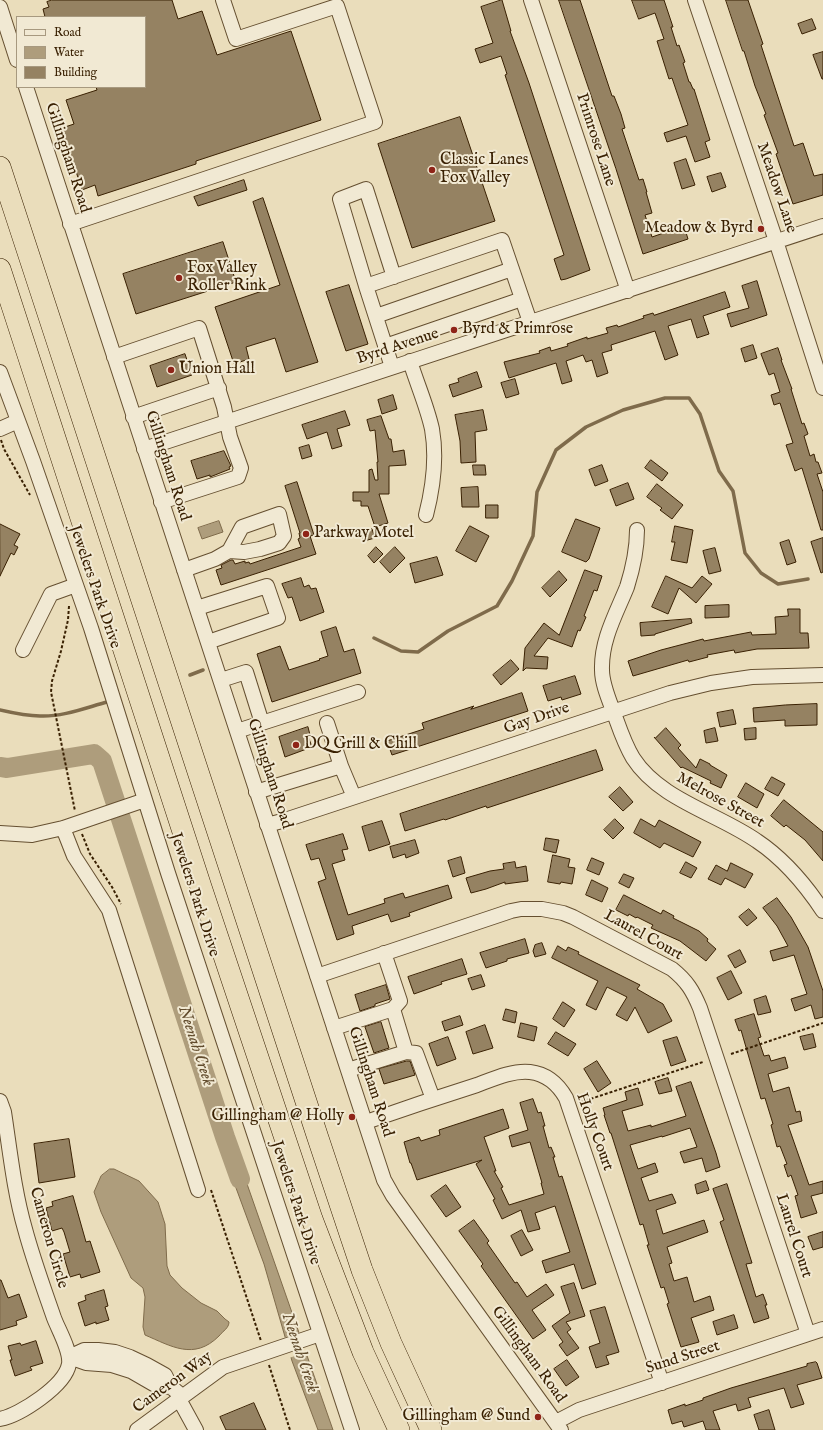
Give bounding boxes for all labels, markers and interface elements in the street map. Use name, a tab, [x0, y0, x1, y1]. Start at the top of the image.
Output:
legend	[16, 16, 146, 88]
text: Road	[54, 25, 81, 40]
text: Water	[54, 45, 84, 60]
text: Building	[54, 65, 97, 80]
street label: Primrose Lane	[571, 91, 619, 189]
street label: Gillingham Road	[40, 100, 94, 216]
street label: Meadow Lane	[752, 140, 800, 236]
place label: Classic Lanes Fox Valley	[440, 151, 528, 189]
marker: Classic Lanes Fox Valley	[427, 165, 437, 175]
place label: Meadow & Byrd	[644, 219, 753, 239]
marker: Meadow & Byrd	[756, 224, 766, 234]
place label: Fox Valley Roller Rink	[187, 259, 267, 297]
marker: Fox Valley Roller Rink	[174, 273, 184, 283]
place label: Byrd & Primrose	[462, 320, 573, 340]
street label: Byrd Avenue	[354, 325, 442, 369]
marker: Byrd & Primrose	[449, 325, 459, 335]
place label: Union Hall	[179, 360, 255, 380]
marker: Union Hall	[166, 365, 176, 375]
street label: Gillingham Road	[140, 408, 194, 524]
street label: Jewelers Park Drive	[64, 523, 124, 651]
place label: Parkway Motel	[314, 524, 414, 544]
marker: Parkway Motel	[301, 529, 311, 539]
street label: Gay Drive	[502, 699, 572, 739]
street label: Gillingham Road	[242, 716, 296, 832]
place label: DQ Grill & Chill	[304, 735, 417, 755]
marker: DQ Grill & Chill	[291, 740, 301, 750]
street label: Melrose Street	[673, 769, 767, 833]
street label: Jewelers Park Drive	[165, 831, 223, 959]
street label: Laurel Court	[600, 906, 686, 966]
water label: Neenah Creek	[172, 1003, 218, 1089]
street label: Gillingham Road	[343, 1024, 397, 1140]
street label: Holly Court	[571, 1090, 617, 1174]
place label: Gillingham @ Holly	[211, 1107, 344, 1127]
marker: Gillingham @ Holly	[347, 1112, 357, 1122]
street label: Jewelers Park Drive	[266, 1139, 324, 1267]
street label: Cameron Circle	[24, 1185, 72, 1291]
street label: Laurel Court	[770, 1191, 816, 1281]
street label: Gillingham Road	[487, 1303, 569, 1407]
water label: Neenah Creek	[276, 1310, 322, 1396]
street label: Sund Street	[644, 1337, 722, 1379]
street label: Cameron Way	[130, 1348, 216, 1418]
place label: Gillingham @ Sund	[402, 1407, 530, 1427]
marker: Gillingham @ Sund	[533, 1412, 543, 1422]

